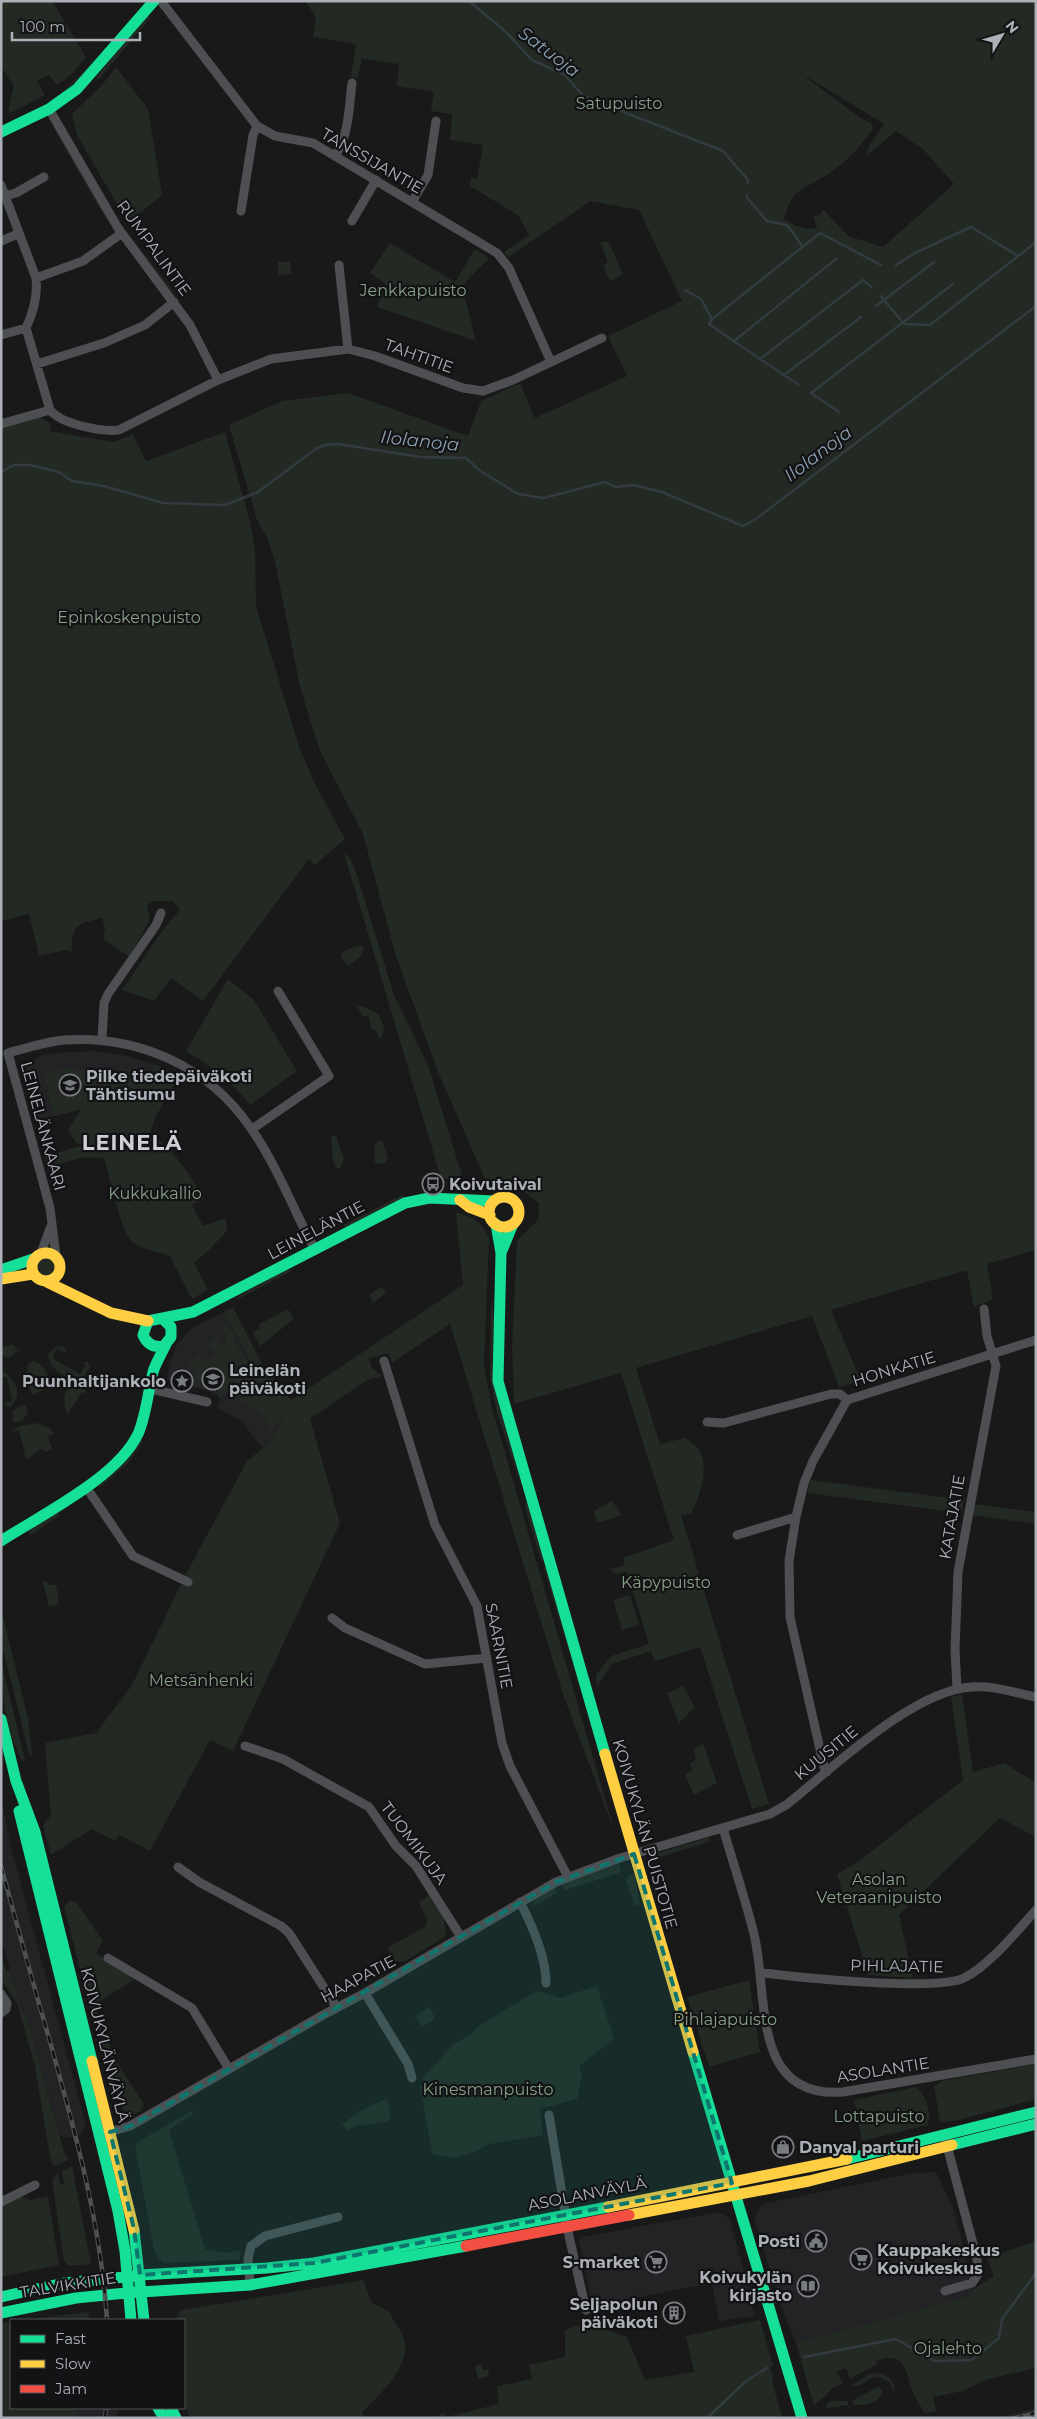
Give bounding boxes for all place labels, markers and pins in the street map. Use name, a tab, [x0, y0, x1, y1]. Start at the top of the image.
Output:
place label: Pilke tiedepäiväkoti Tähtisumu	[86, 1067, 252, 1104]
school or university icon: Pilke tiedepäiväkoti Tähtisumu	[58, 1073, 82, 1097]
bus stop icon: Koivutaival	[421, 1172, 445, 1196]
place label: Koivutaival	[449, 1175, 542, 1194]
place label: Leinelän päiväkoti	[229, 1361, 306, 1398]
school or university icon: Leinelän päiväkoti	[201, 1367, 225, 1391]
place icon: Puunhaltijankolo	[170, 1369, 194, 1393]
place label: Puunhaltijankolo	[22, 1372, 166, 1391]
shop icon: Danyal parturi	[771, 2135, 795, 2159]
place label: Danyal parturi	[799, 2138, 919, 2157]
public building icon: Posti	[804, 2229, 828, 2253]
place label: Posti	[758, 2232, 800, 2251]
place label: Kauppakeskus Koivukeskus	[877, 2241, 1000, 2278]
supermarket icon: Kauppakeskus Koivukeskus	[849, 2247, 873, 2271]
supermarket icon: S-market	[644, 2250, 668, 2274]
place label: S-market	[563, 2253, 640, 2272]
place label: Koivukylän kirjasto	[699, 2268, 792, 2305]
library icon: Koivukylän kirjasto	[796, 2274, 820, 2298]
place label: Seljapolun päiväkoti	[570, 2295, 658, 2332]
building icon: Seljapolun päiväkoti	[662, 2301, 686, 2325]

